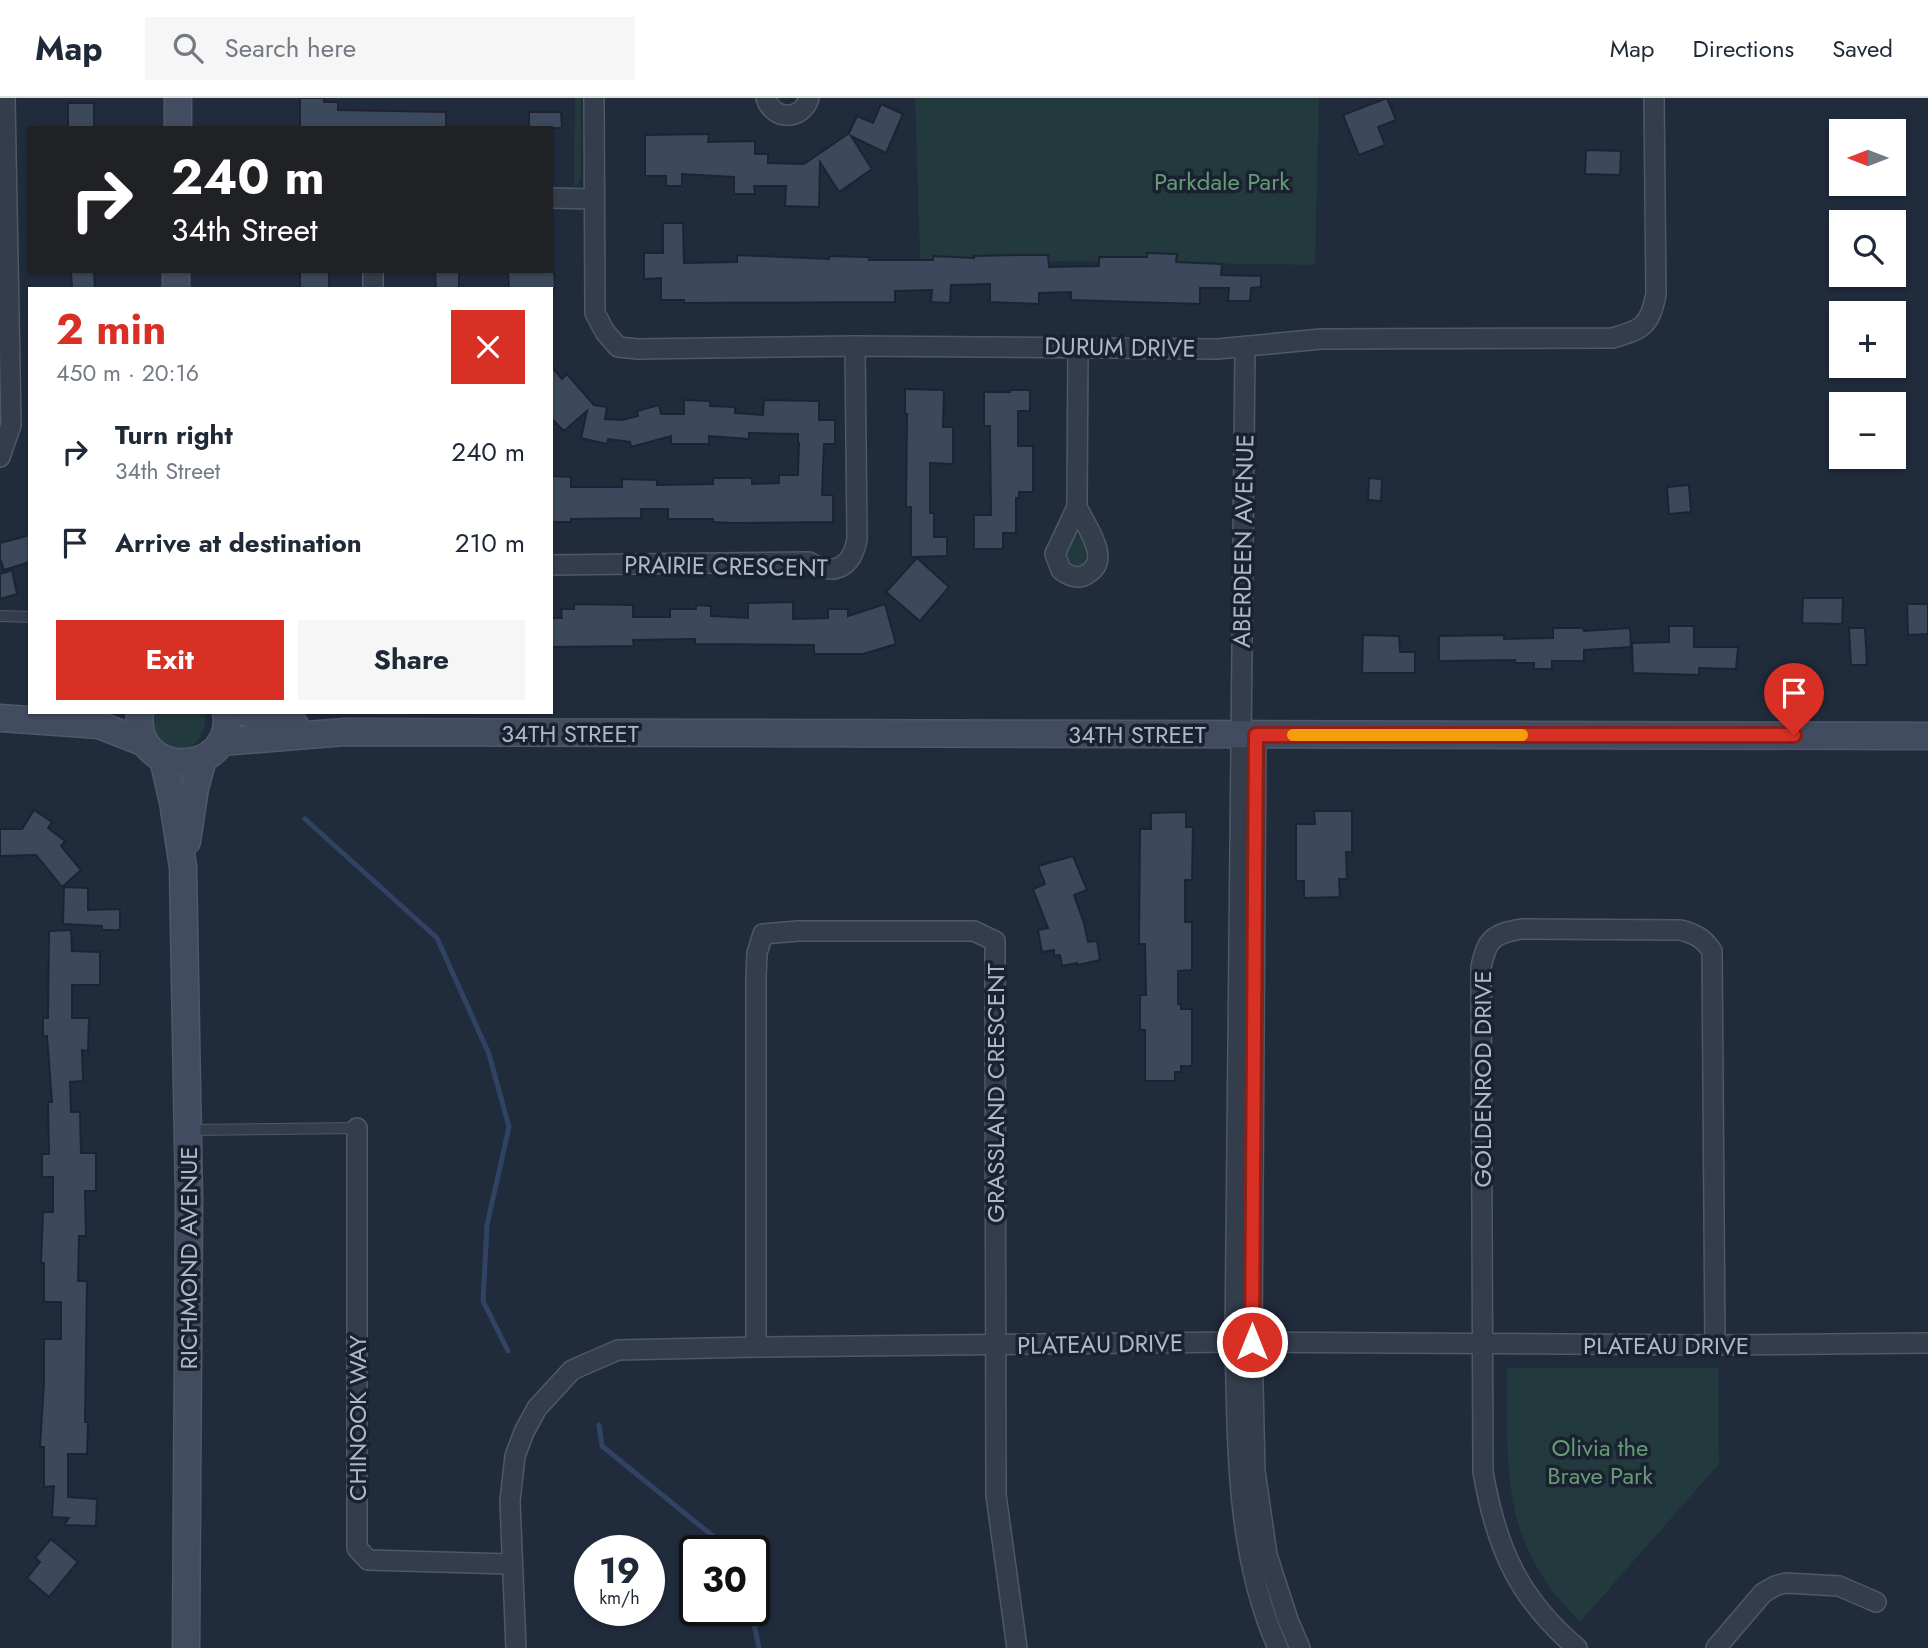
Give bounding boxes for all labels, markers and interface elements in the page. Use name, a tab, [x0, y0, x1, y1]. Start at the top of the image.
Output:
search box	[145, 17, 635, 80]
text: Map	[35, 25, 103, 72]
icon: search	[169, 29, 207, 67]
text: Search here	[225, 29, 356, 67]
text: Map	[1610, 31, 1655, 66]
text: Directions	[1693, 31, 1794, 66]
text: Saved	[1832, 31, 1893, 66]
north arrow	[1829, 119, 1906, 196]
map controls	[1829, 119, 1906, 469]
text: 240 m	[171, 142, 325, 212]
icon: right	[56, 154, 147, 245]
park label: Parkdale Park	[1154, 164, 1290, 199]
text: 34th Street	[171, 207, 318, 253]
button: search	[1829, 210, 1906, 287]
text: 2 min	[56, 299, 166, 360]
button: +	[1829, 301, 1906, 378]
button: close	[451, 310, 525, 384]
street label: DURUM DRIVE	[1044, 328, 1196, 366]
text: 450 m · 20:16	[56, 356, 199, 390]
button: −	[1829, 392, 1906, 469]
text: Turn right	[115, 416, 233, 454]
icon: right	[56, 433, 94, 471]
text: 240 m	[451, 433, 525, 471]
street label: ABERDEEN AVENUE	[1224, 434, 1262, 648]
text: 34th Street	[115, 454, 220, 488]
icon: arrive	[56, 524, 94, 562]
text: Arrive at destination	[115, 524, 362, 562]
text: 210 m	[455, 524, 525, 562]
street label: PRAIRIE CRESCENT	[624, 547, 828, 585]
button: Exit	[56, 620, 284, 700]
button: Share	[298, 620, 525, 700]
pin	[1764, 663, 1824, 735]
icon: arrive	[1775, 674, 1813, 712]
street label: 34TH STREET	[501, 716, 639, 751]
street label: 34TH STREET	[1068, 717, 1206, 752]
street label: GRASSLAND CRESCENT	[978, 963, 1013, 1223]
street label: GOLDENROD DRIVE	[1465, 970, 1500, 1188]
street label: RICHMOND AVENUE	[171, 1147, 206, 1369]
position arrow	[1215, 1305, 1289, 1379]
street label: PLATEAU DRIVE	[1017, 1325, 1183, 1363]
street label: PLATEAU DRIVE	[1583, 1328, 1749, 1363]
street label: CHINOOK WAY	[340, 1335, 375, 1501]
park label: Olivia the Brave Park	[1547, 1430, 1653, 1493]
speed limit sign: 30	[679, 1535, 770, 1626]
text: 19	[599, 1546, 640, 1596]
text: km/h	[599, 1585, 640, 1611]

